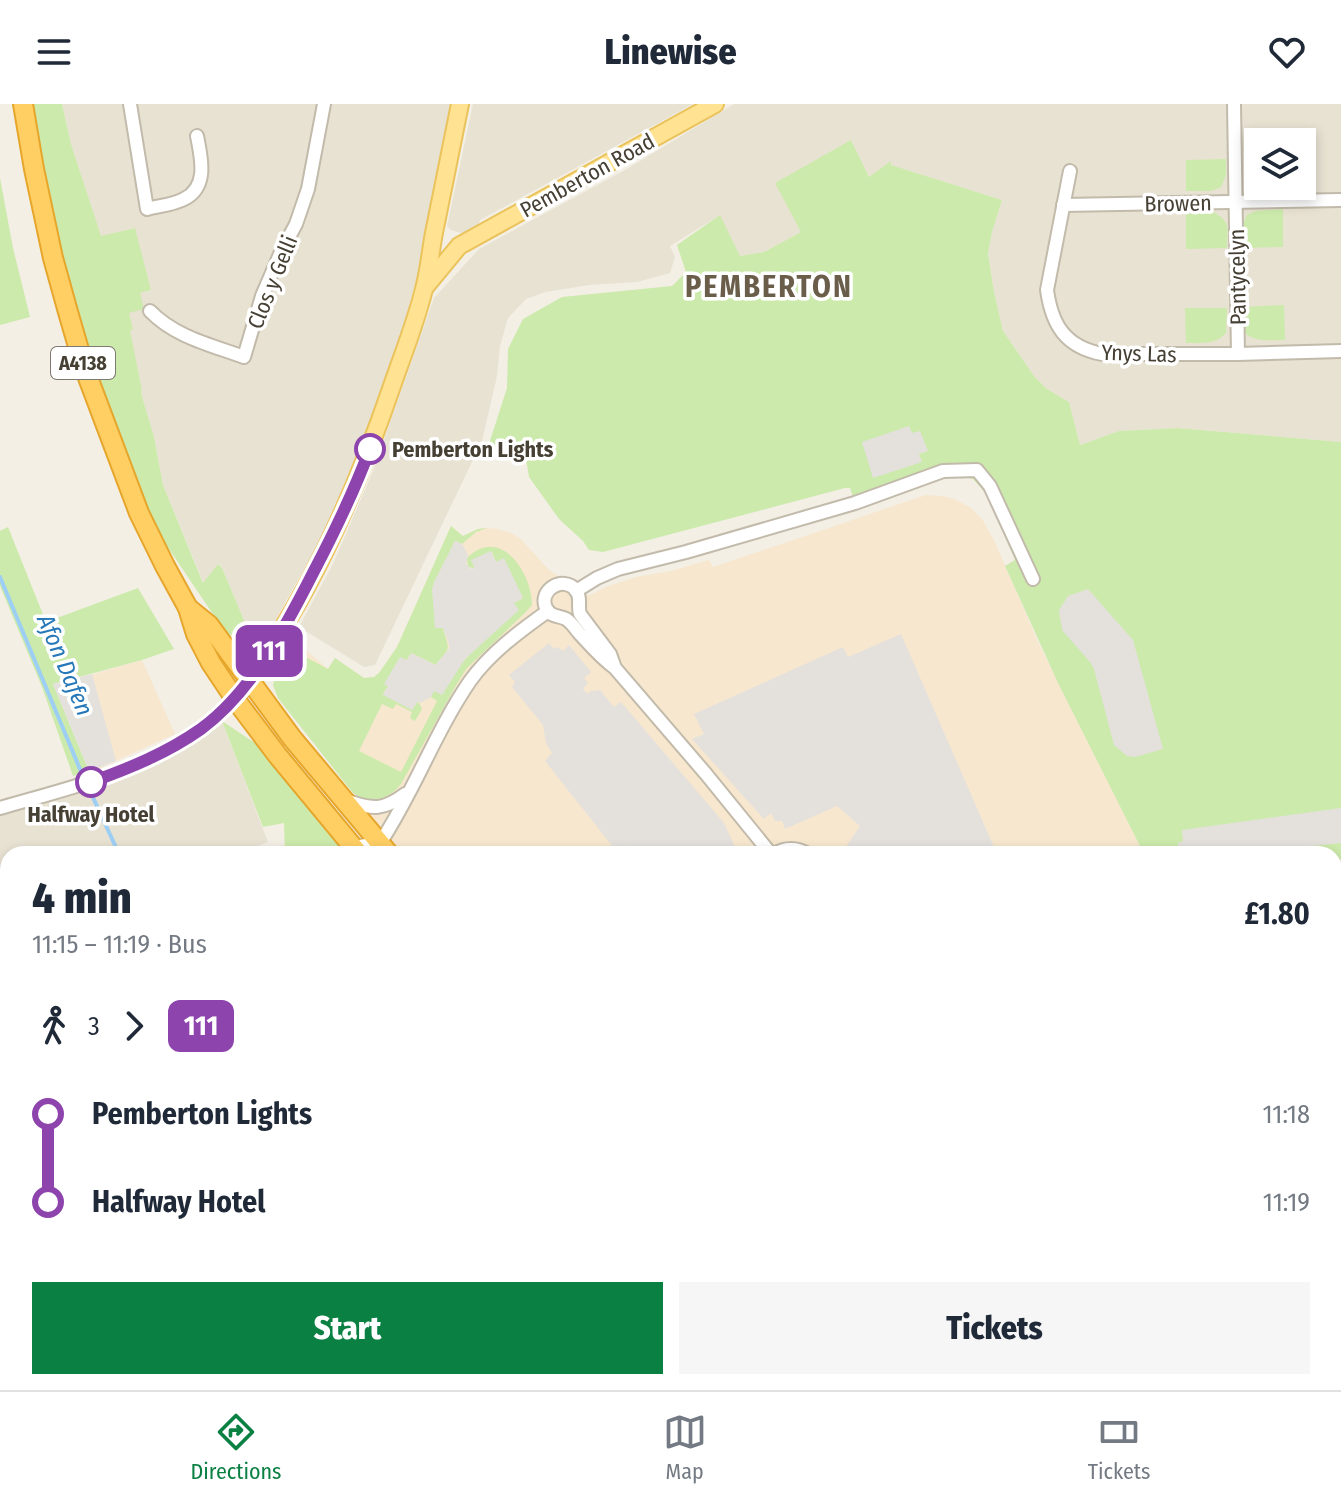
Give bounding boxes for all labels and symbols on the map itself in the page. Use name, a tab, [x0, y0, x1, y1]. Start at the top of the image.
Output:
street label: Pemberton Road	[515, 127, 659, 224]
street label: Browen	[1144, 189, 1212, 218]
street label: Pantycelyn	[1223, 229, 1252, 325]
street label: Clos y Gelli	[242, 232, 303, 333]
district label: PEMBERTON	[685, 269, 853, 305]
street label: Ynys Las	[1101, 339, 1177, 368]
road number: A4138	[51, 347, 115, 379]
marker: Pemberton Lights	[355, 434, 385, 464]
place label: Pemberton Lights	[392, 436, 554, 463]
water label: Afon Dafen	[31, 609, 99, 720]
line badge: 111	[223, 625, 315, 677]
marker: Halfway Hotel	[76, 767, 106, 797]
place label: Halfway Hotel	[27, 801, 156, 828]

